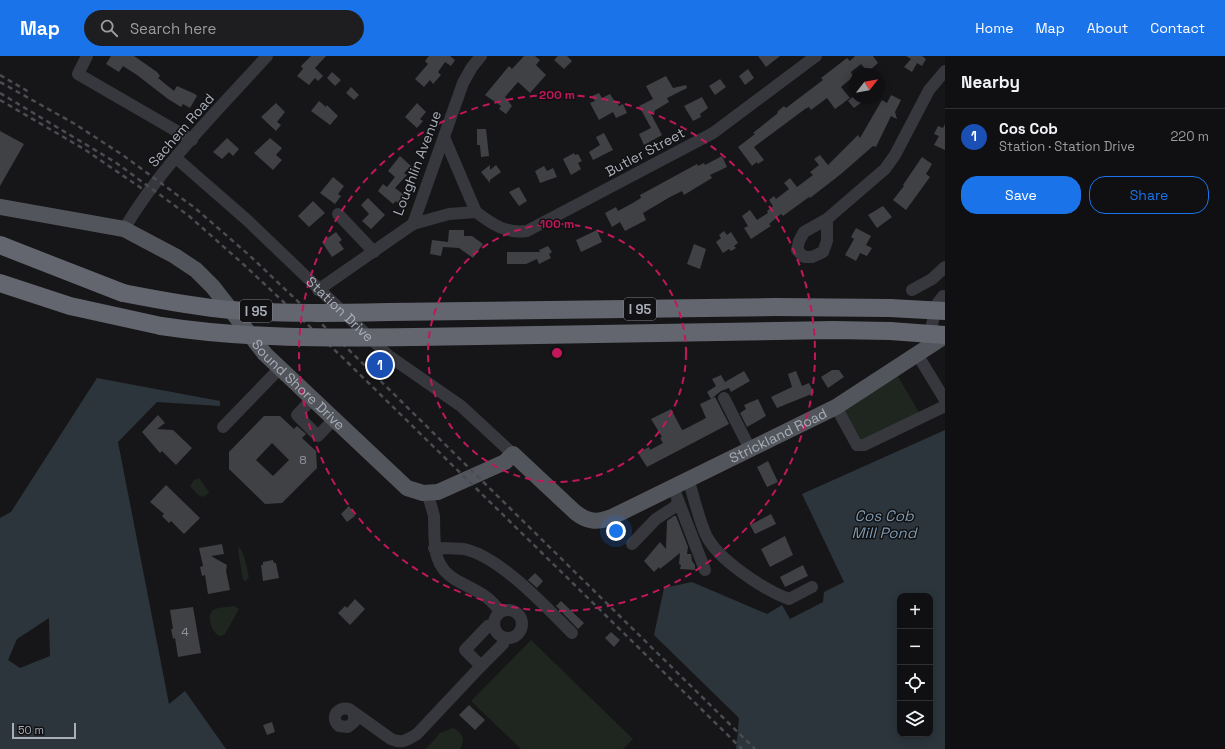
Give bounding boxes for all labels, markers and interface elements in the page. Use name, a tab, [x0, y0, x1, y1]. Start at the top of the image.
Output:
search box	[84, 10, 364, 46]
text: Map	[20, 16, 60, 41]
icon: search	[98, 17, 120, 39]
text: Search here	[130, 19, 216, 38]
text: Home	[975, 19, 1013, 37]
text: Map	[1035, 19, 1065, 37]
text: About	[1087, 19, 1128, 37]
text: Contact	[1150, 19, 1205, 37]
north arrow	[849, 68, 885, 104]
text: Nearby	[961, 71, 1020, 93]
text: 200 m	[539, 87, 575, 103]
street label: Sachem Road	[144, 89, 218, 171]
street label: Loughlin Avenue	[389, 108, 445, 218]
text: Cos Cob	[999, 119, 1058, 138]
street label: Butler Street	[602, 123, 688, 181]
text: 1	[971, 128, 977, 145]
text: 220 m	[1170, 128, 1209, 145]
text: Station · Station Drive	[999, 138, 1135, 155]
button: Save	[961, 176, 1081, 214]
button: Share	[1089, 176, 1209, 214]
text: 100 m	[540, 216, 574, 232]
street label: Station Drive	[302, 272, 378, 346]
road number: I 95	[624, 298, 656, 320]
road number: I 95	[240, 300, 272, 322]
street label: Sound Shore Drive	[248, 335, 349, 434]
centre of rings	[550, 346, 564, 360]
pin: 1	[367, 350, 393, 380]
street label: Strickland Road	[726, 404, 830, 467]
house number: 8	[299, 452, 307, 468]
water label: Cos Cob Mill Pond	[852, 506, 919, 542]
your location	[606, 521, 626, 541]
map controls	[897, 593, 933, 737]
button: +	[897, 593, 933, 629]
house number: 4	[181, 624, 189, 640]
button: −	[897, 629, 933, 665]
button: locate	[897, 665, 933, 701]
button: layers	[897, 701, 933, 737]
scale bar	[12, 721, 76, 740]
text: 50 m	[18, 723, 44, 737]

